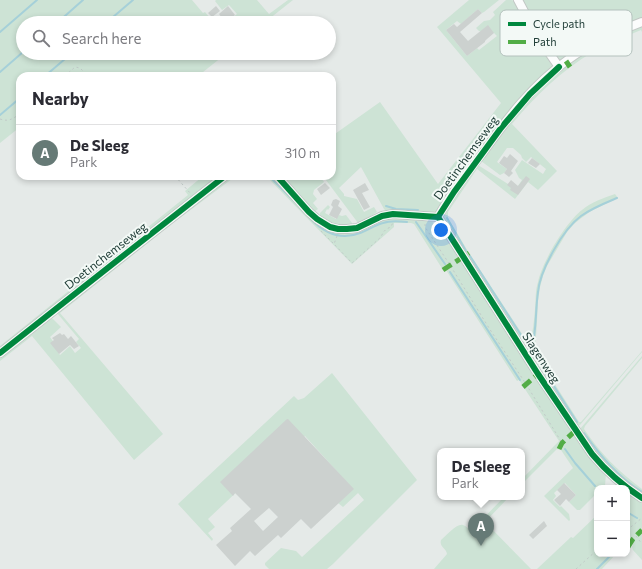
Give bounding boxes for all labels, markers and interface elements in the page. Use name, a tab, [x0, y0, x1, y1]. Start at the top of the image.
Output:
legend	[500, 10, 632, 56]
search box	[16, 16, 336, 60]
text: Cycle path	[533, 17, 585, 30]
icon: search	[30, 27, 52, 49]
text: Search here	[62, 29, 141, 47]
text: Path	[533, 35, 556, 48]
text: Nearby	[32, 88, 89, 109]
street label: Doetinchemseweg	[430, 112, 501, 202]
text: De Sleeg	[70, 136, 129, 154]
text: A	[40, 145, 50, 161]
text: 310 m	[285, 145, 320, 161]
text: Park	[70, 154, 97, 170]
street label: Doetinchemseweg	[61, 218, 150, 292]
your location	[431, 220, 451, 240]
street label: Slagenweg	[520, 329, 564, 386]
popup	[437, 448, 525, 500]
text: De Sleeg	[452, 457, 510, 475]
text: Park	[452, 475, 479, 491]
map controls	[594, 485, 630, 557]
button: +	[594, 485, 630, 521]
pin: A	[468, 513, 494, 546]
button: −	[594, 521, 630, 557]

